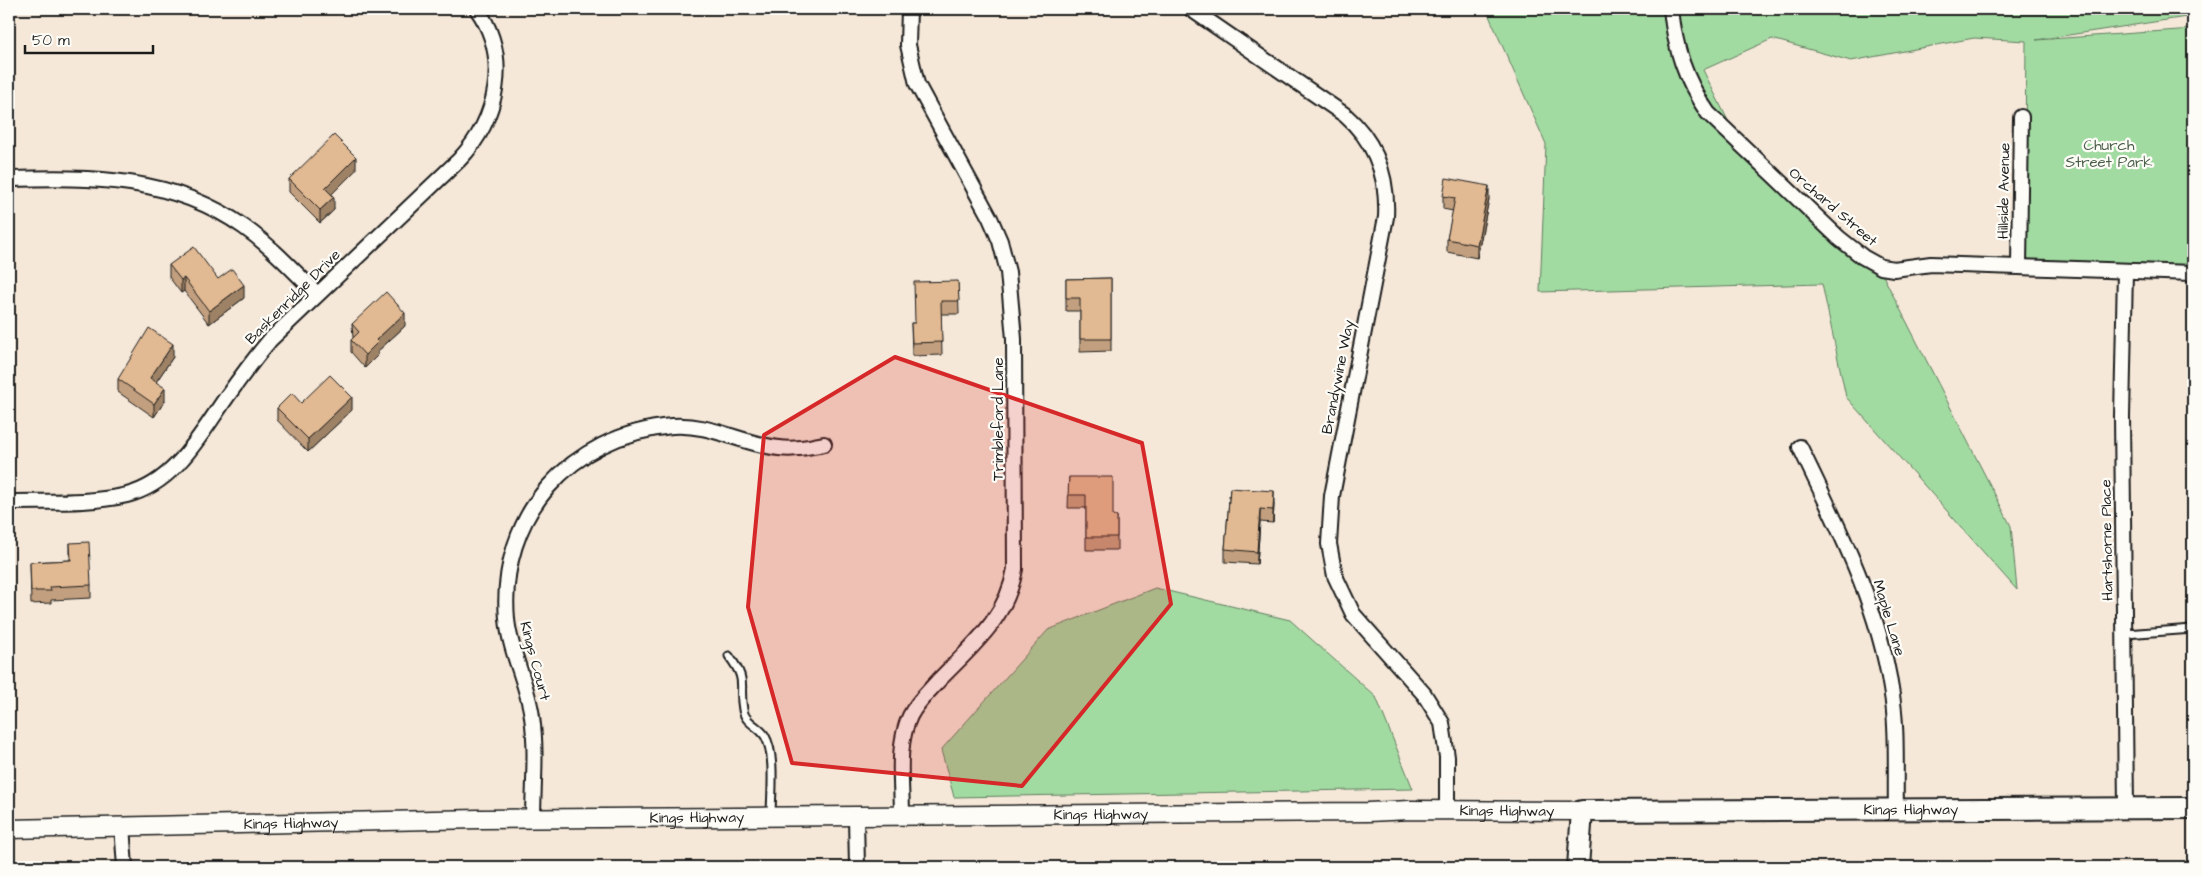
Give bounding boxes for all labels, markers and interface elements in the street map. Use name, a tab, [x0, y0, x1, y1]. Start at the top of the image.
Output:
scale bar	[25, 22, 152, 54]
text: 50 m	[32, 30, 70, 51]
park label: Church Street Park	[2066, 135, 2152, 173]
street label: Hillside Avenue	[1993, 143, 2015, 239]
street label: Orchard Street	[1784, 163, 1882, 251]
street label: Baskenridge Drive	[241, 245, 346, 350]
street label: Brandywine Way	[1317, 318, 1360, 436]
street label: Trimbleford Lane	[988, 357, 1009, 481]
street label: Hartshorne Place	[2095, 479, 2119, 601]
street label: Maple Lane	[1867, 577, 1911, 659]
street label: Kings Court	[513, 619, 556, 703]
street label: Kings Highway	[1863, 799, 1958, 821]
street label: Kings Highway	[1459, 800, 1554, 822]
street label: Kings Highway	[1053, 803, 1148, 826]
street label: Kings Highway	[649, 806, 744, 829]
street label: Kings Highway	[243, 811, 339, 835]

